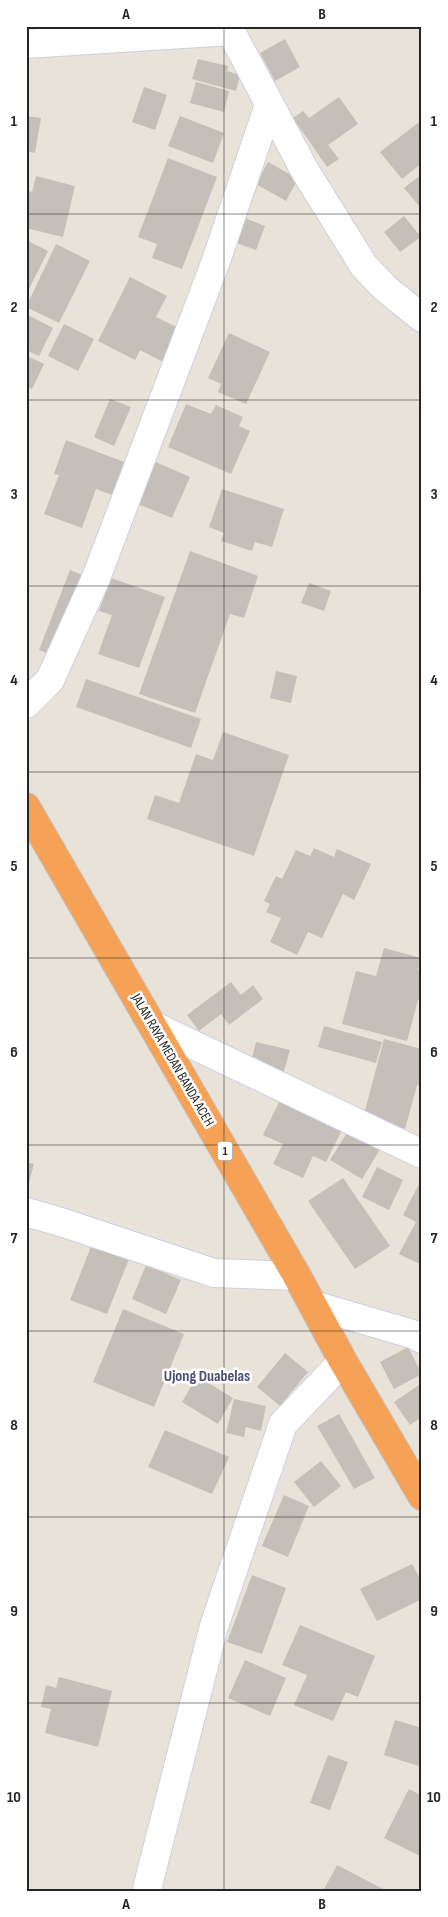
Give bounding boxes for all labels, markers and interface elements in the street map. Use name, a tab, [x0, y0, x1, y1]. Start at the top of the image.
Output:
text: A	[121, 5, 130, 24]
text: B	[318, 5, 326, 24]
text: 1	[11, 112, 18, 131]
text: 1	[431, 112, 438, 131]
text: 2	[10, 298, 18, 317]
text: 2	[430, 298, 438, 317]
text: 3	[10, 485, 18, 504]
text: 3	[430, 485, 438, 504]
text: 4	[10, 671, 18, 690]
text: 4	[430, 671, 438, 690]
text: 5	[10, 857, 18, 876]
text: 5	[430, 857, 438, 876]
street label: JALAN RAYA MEDAN BANDA ACEH	[127, 990, 218, 1130]
text: 6	[10, 1043, 18, 1062]
text: 6	[430, 1043, 438, 1062]
road number: 1	[218, 1142, 232, 1160]
text: 7	[11, 1229, 18, 1248]
text: 7	[431, 1229, 438, 1248]
district label: Ujong Duabelas	[164, 1367, 250, 1386]
text: 8	[10, 1416, 18, 1435]
text: 8	[430, 1416, 438, 1435]
text: 9	[10, 1602, 18, 1621]
text: 9	[430, 1602, 438, 1621]
text: 10	[7, 1788, 21, 1807]
text: 10	[427, 1788, 441, 1807]
text: A	[121, 1895, 130, 1914]
text: B	[318, 1895, 326, 1914]

